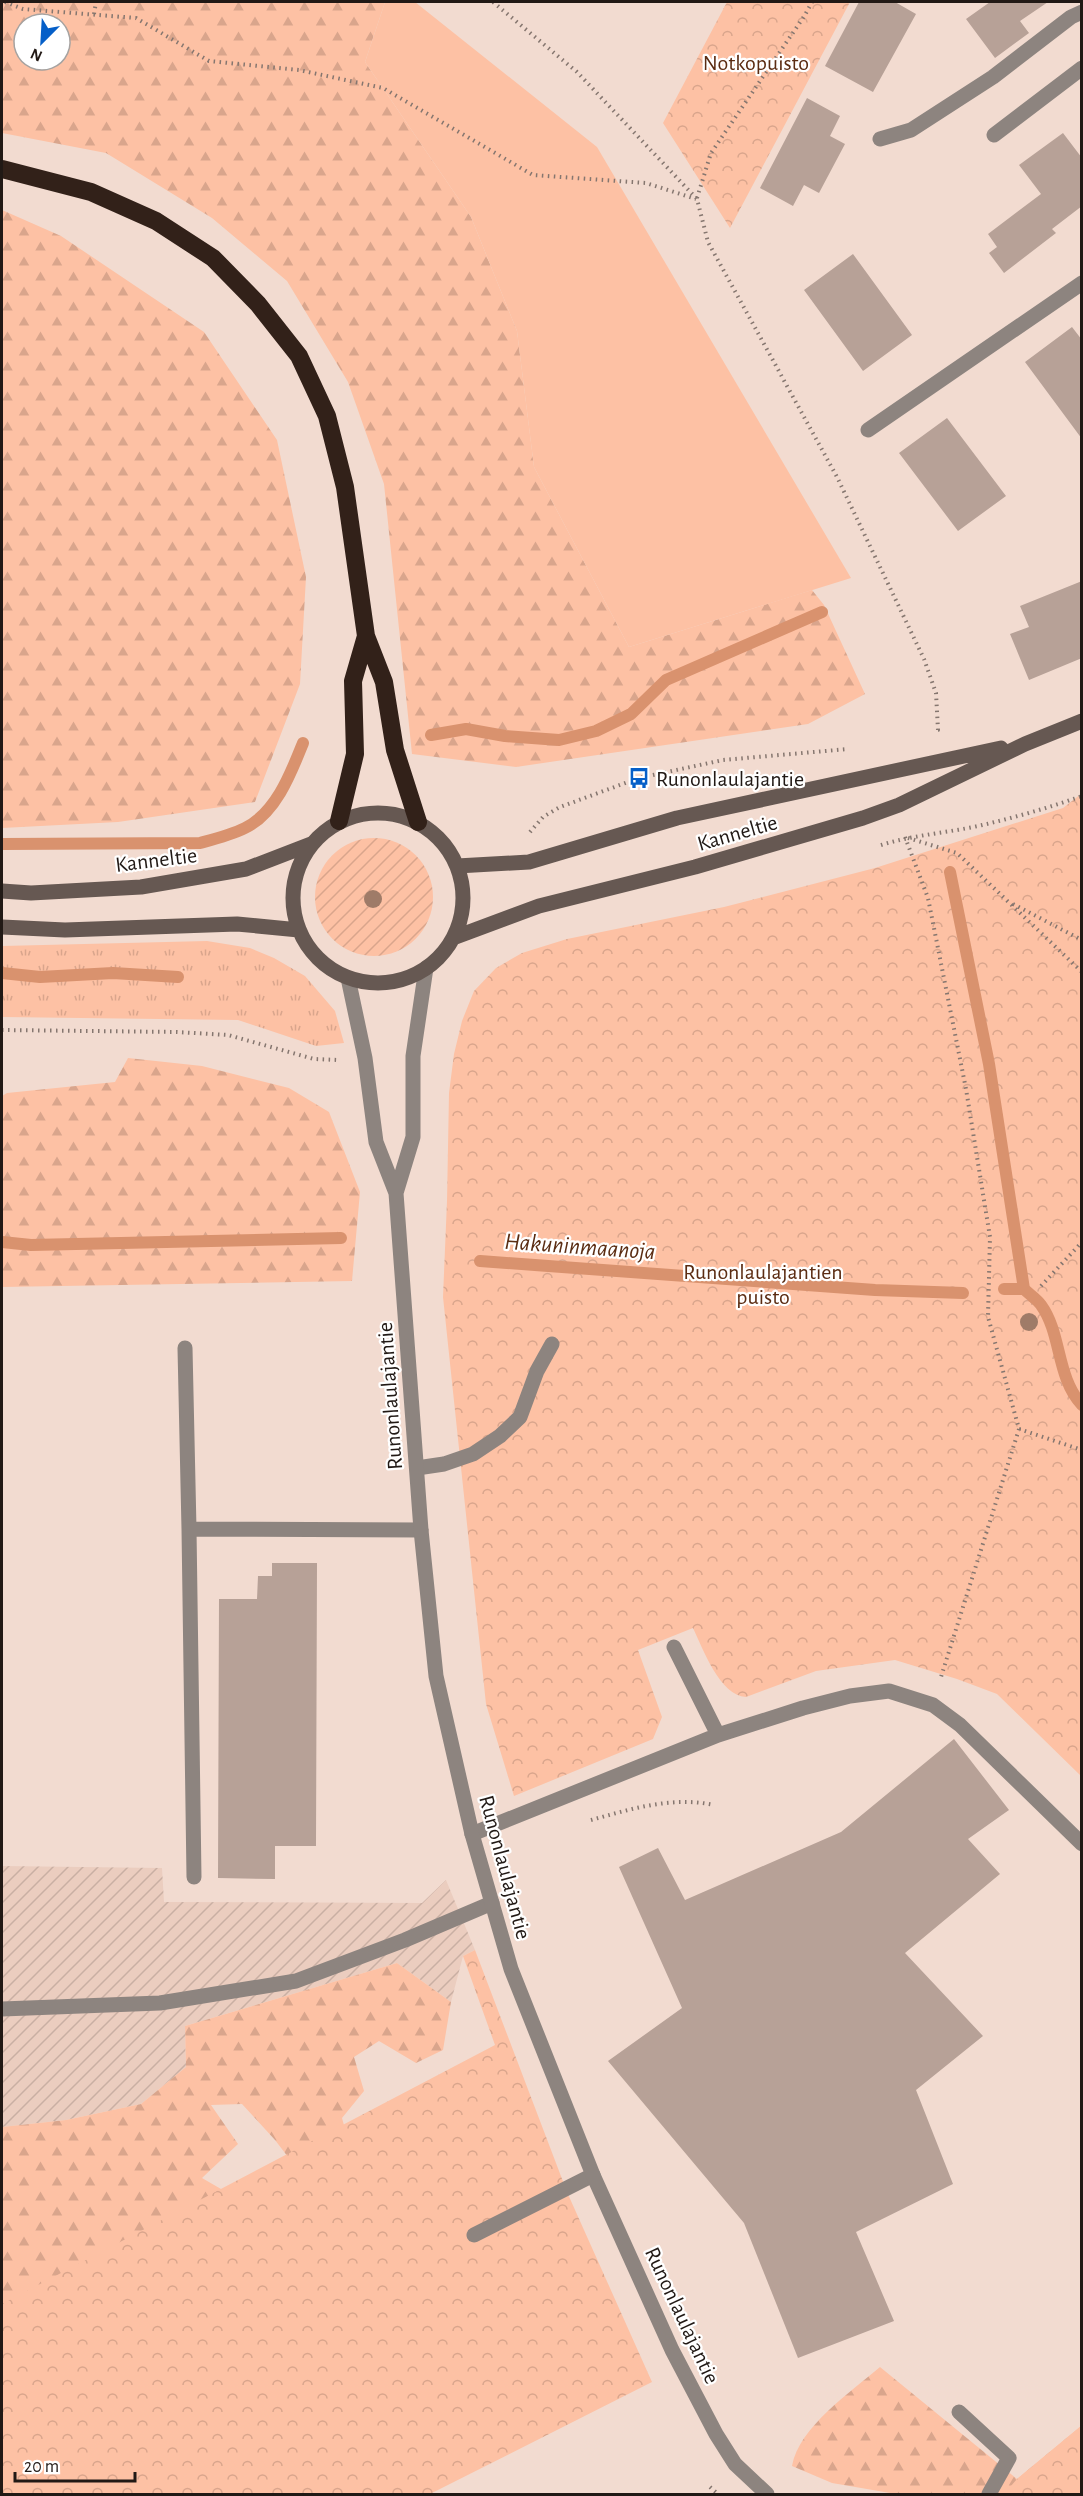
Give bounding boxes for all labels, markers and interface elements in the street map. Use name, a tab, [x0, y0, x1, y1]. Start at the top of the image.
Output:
north arrow	[12, 12, 72, 72]
text: N	[28, 45, 45, 64]
park label: Notkopuisto	[703, 52, 809, 74]
bus stop icon: Runonlaulajantie	[627, 766, 651, 790]
place label: Runonlaulajantie	[656, 768, 804, 790]
street label: Kanneltie	[695, 811, 780, 855]
street label: Kanneltie	[114, 844, 198, 876]
water label: Hakuninmaanoja	[504, 1230, 656, 1264]
park label: Runonlaulajantien puisto	[683, 1261, 843, 1308]
street label: Runonlaulajantie	[374, 1321, 406, 1471]
street label: Runonlaulajantie	[475, 1793, 535, 1942]
street label: Runonlaulajantie	[641, 2244, 723, 2387]
scale bar	[15, 2445, 135, 2483]
text: 20 m	[24, 2458, 59, 2476]

